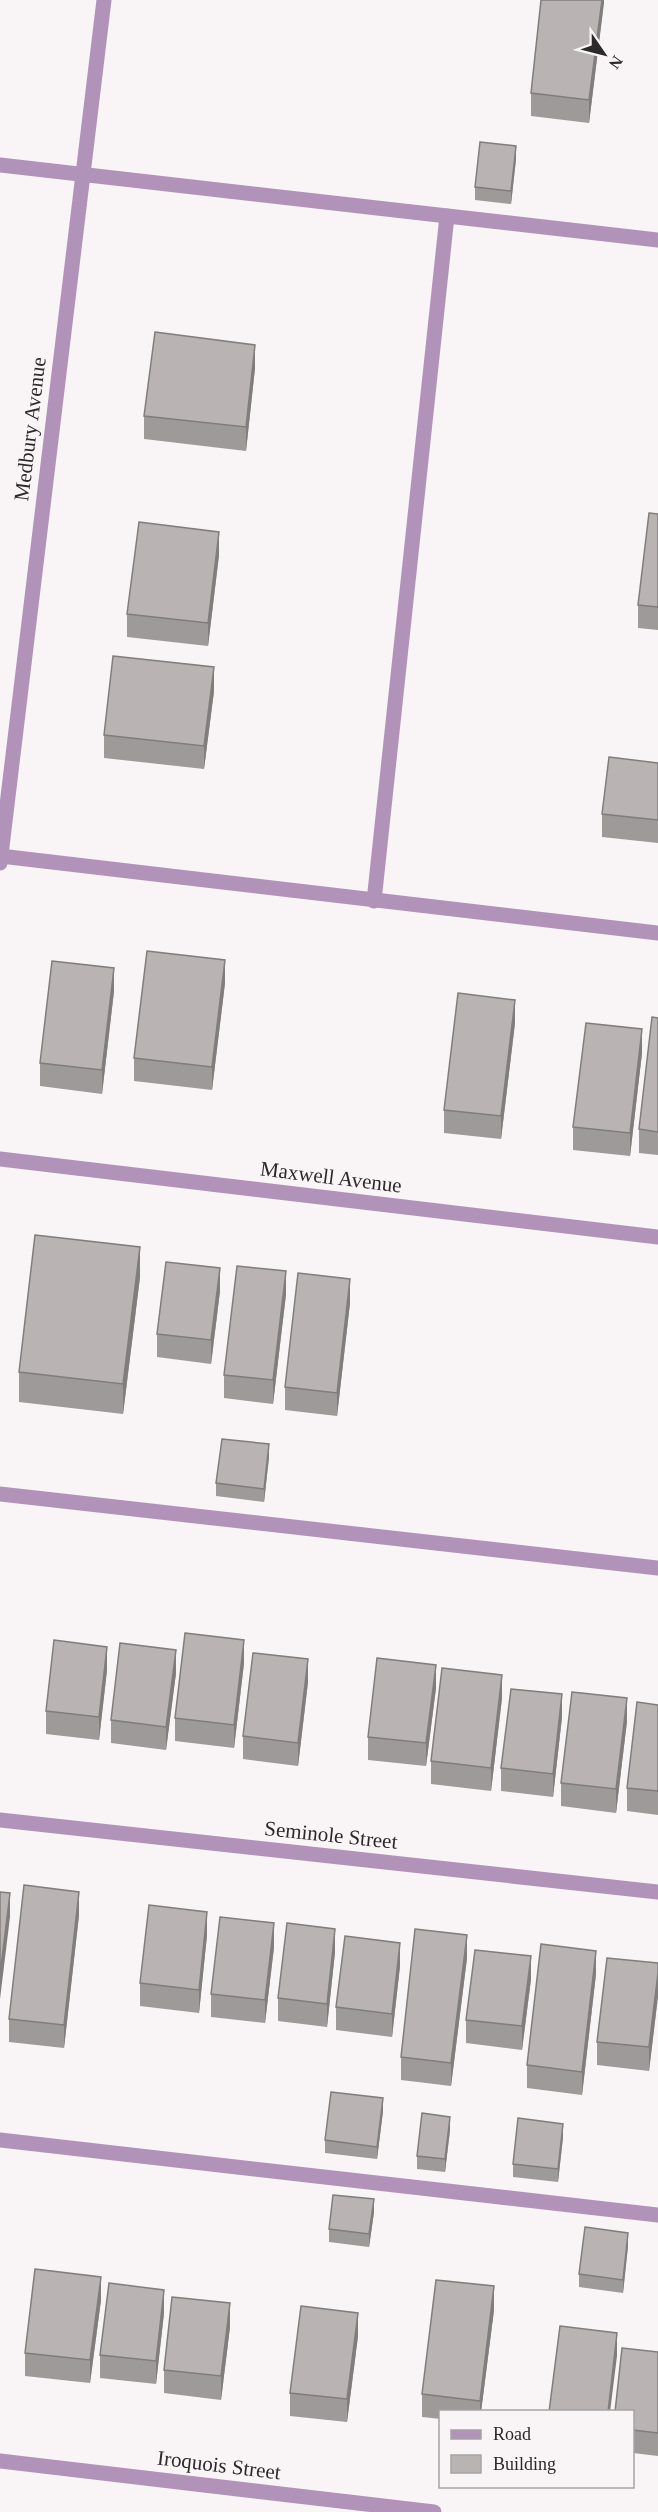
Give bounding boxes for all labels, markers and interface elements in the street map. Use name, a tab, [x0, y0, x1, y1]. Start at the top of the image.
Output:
north arrow	[574, 24, 634, 84]
text: N	[605, 53, 626, 72]
street label: Medbury Avenue	[9, 356, 51, 502]
street label: Maxwell Avenue	[259, 1156, 403, 1198]
street label: Seminole Street	[263, 1816, 399, 1854]
legend	[439, 2410, 634, 2488]
text: Road	[493, 2424, 531, 2444]
street label: Iroquois Street	[156, 2446, 282, 2484]
text: Building	[493, 2454, 556, 2474]

